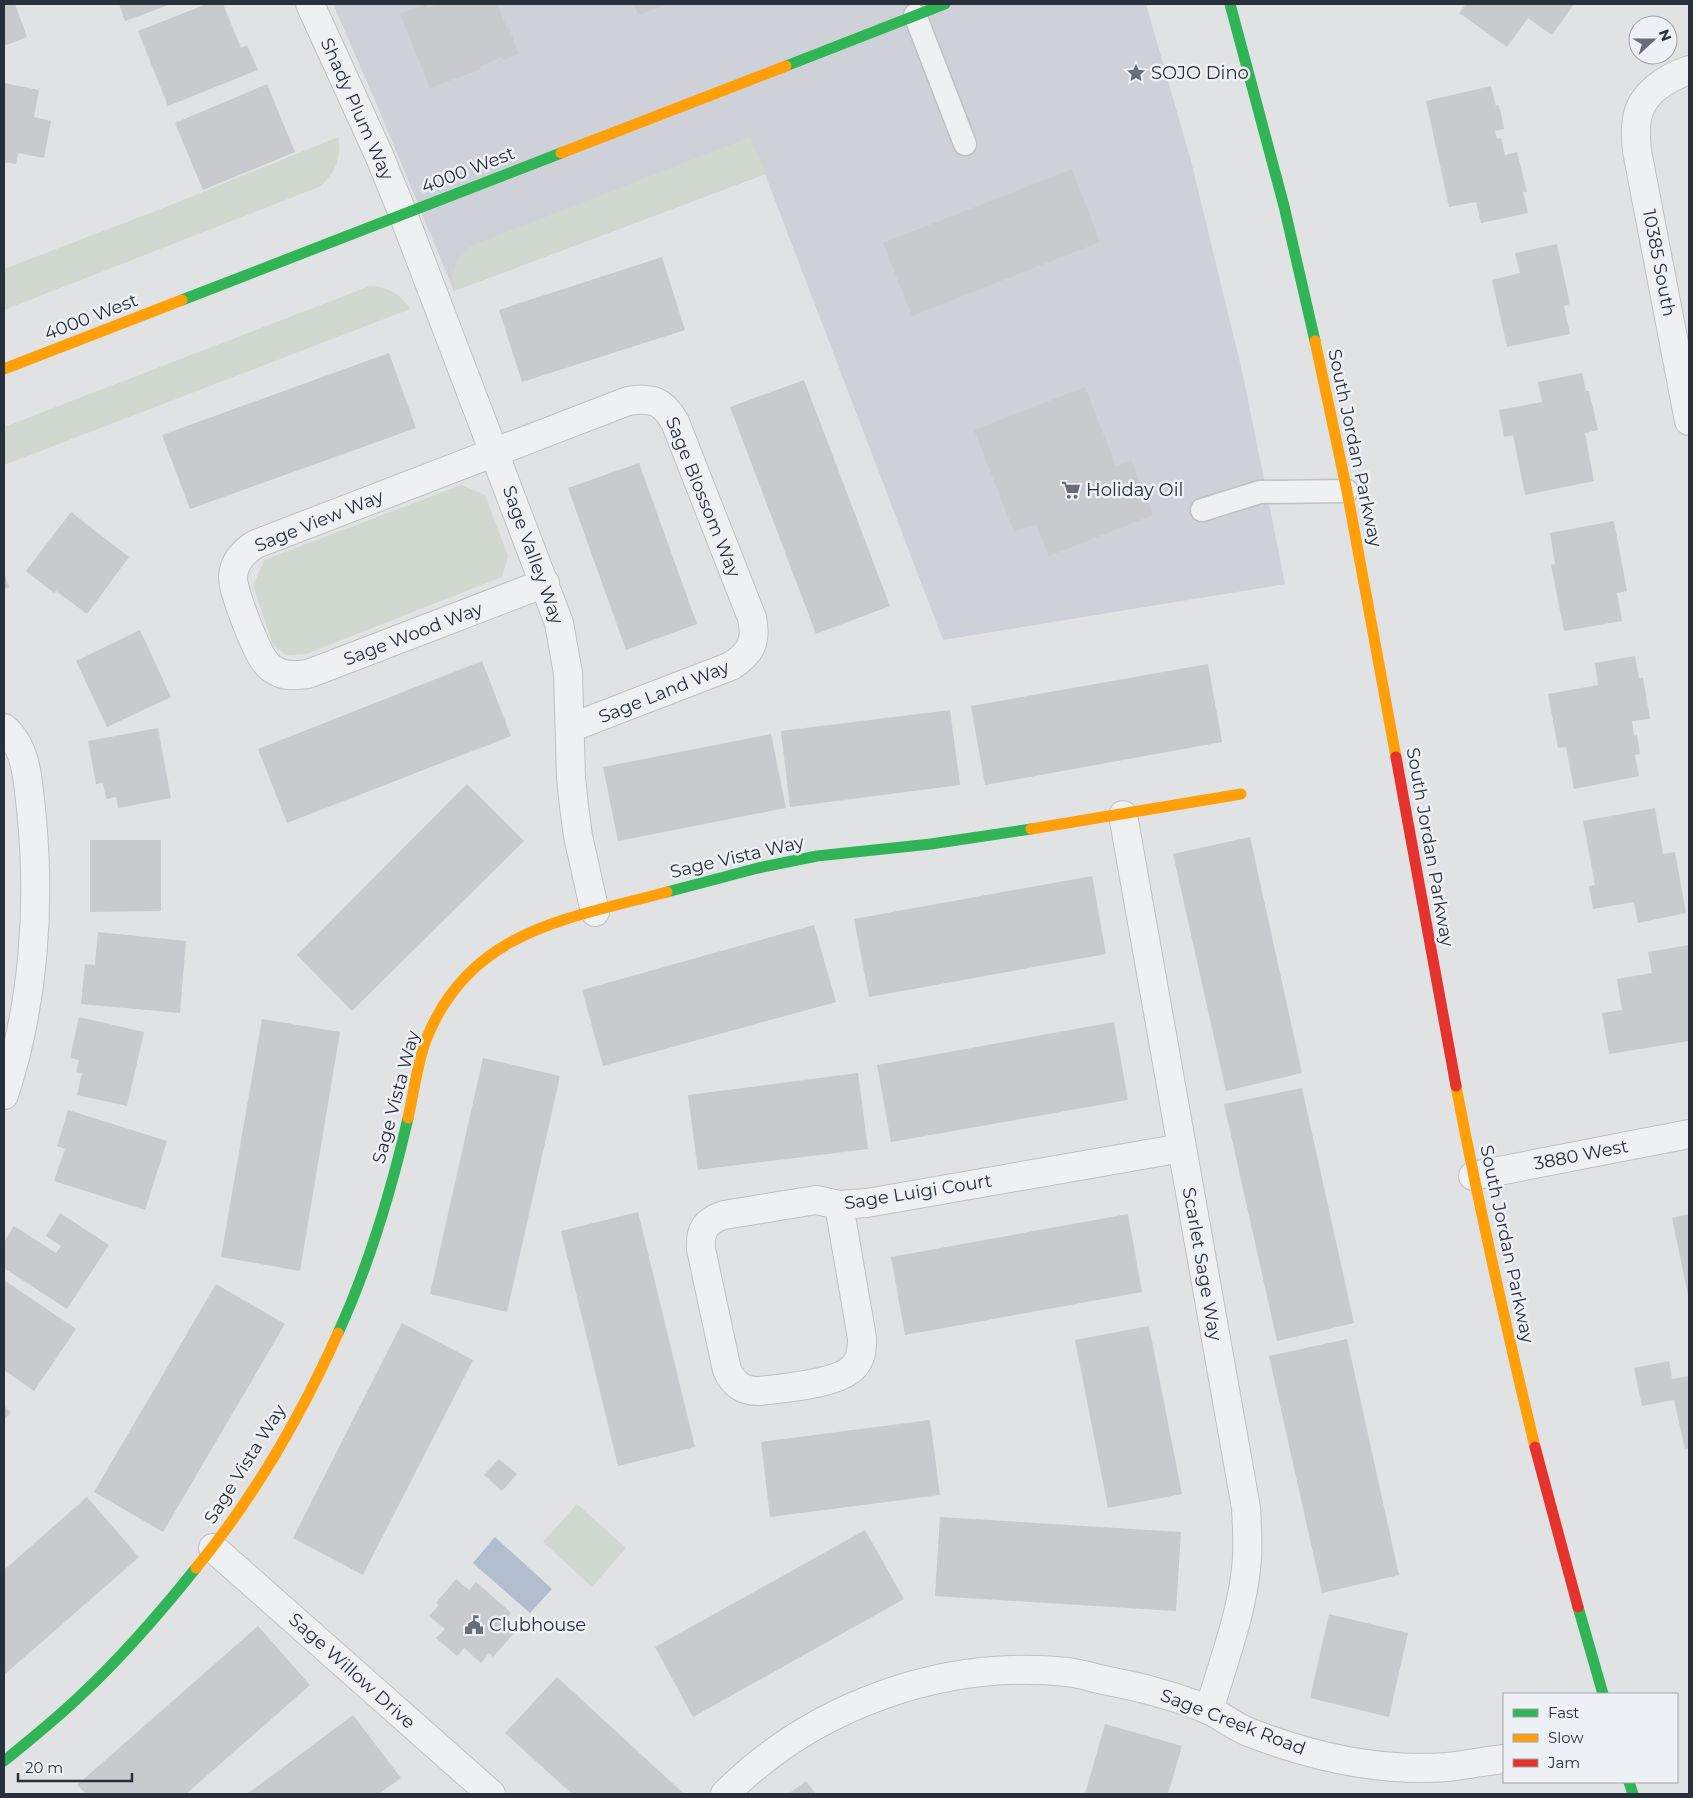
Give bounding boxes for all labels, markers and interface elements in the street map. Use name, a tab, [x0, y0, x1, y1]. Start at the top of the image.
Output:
north arrow	[1628, 15, 1678, 65]
text: N	[1655, 27, 1676, 44]
street label: Shady Plum Way	[316, 35, 398, 184]
place icon: SOJO Dino	[1125, 62, 1147, 84]
place label: SOJO Dino	[1151, 62, 1249, 84]
street label: 4000 West	[418, 142, 518, 198]
street label: 10385 South	[1638, 208, 1680, 318]
street label: 4000 West	[41, 289, 141, 345]
street label: South Jordan Parkway	[1323, 347, 1387, 549]
street label: Sage Blossom Way	[661, 414, 745, 581]
supermarket icon: Holiday Oil	[1060, 479, 1082, 501]
place label: Holiday Oil	[1086, 479, 1183, 501]
street label: Sage Valley Way	[498, 483, 568, 627]
street label: Sage View Way	[251, 485, 387, 557]
street label: Sage Wood Way	[340, 597, 486, 671]
street label: Sage Land Way	[595, 656, 733, 728]
street label: South Jordan Parkway	[1402, 746, 1458, 948]
street label: Sage Vista Way	[668, 831, 806, 883]
street label: Sage Vista Way	[368, 1028, 424, 1166]
street label: 3880 West	[1532, 1135, 1630, 1175]
street label: South Jordan Parkway	[1475, 1143, 1539, 1345]
street label: Sage Luigi Court	[842, 1169, 994, 1215]
street label: Scarlet Sage Way	[1178, 1186, 1226, 1343]
street label: Sage Vista Way	[199, 1400, 291, 1528]
street label: Sage Willow Drive	[284, 1608, 420, 1734]
public building icon: Clubhouse	[463, 1614, 485, 1636]
place label: Clubhouse	[489, 1614, 586, 1636]
street label: Sage Creek Road	[1157, 1684, 1309, 1760]
legend	[1503, 1693, 1678, 1783]
text: Fast	[1548, 1703, 1579, 1722]
text: Slow	[1548, 1728, 1584, 1747]
scale bar	[18, 1750, 131, 1782]
text: Jam	[1547, 1753, 1580, 1772]
text: 20 m	[25, 1758, 63, 1777]

